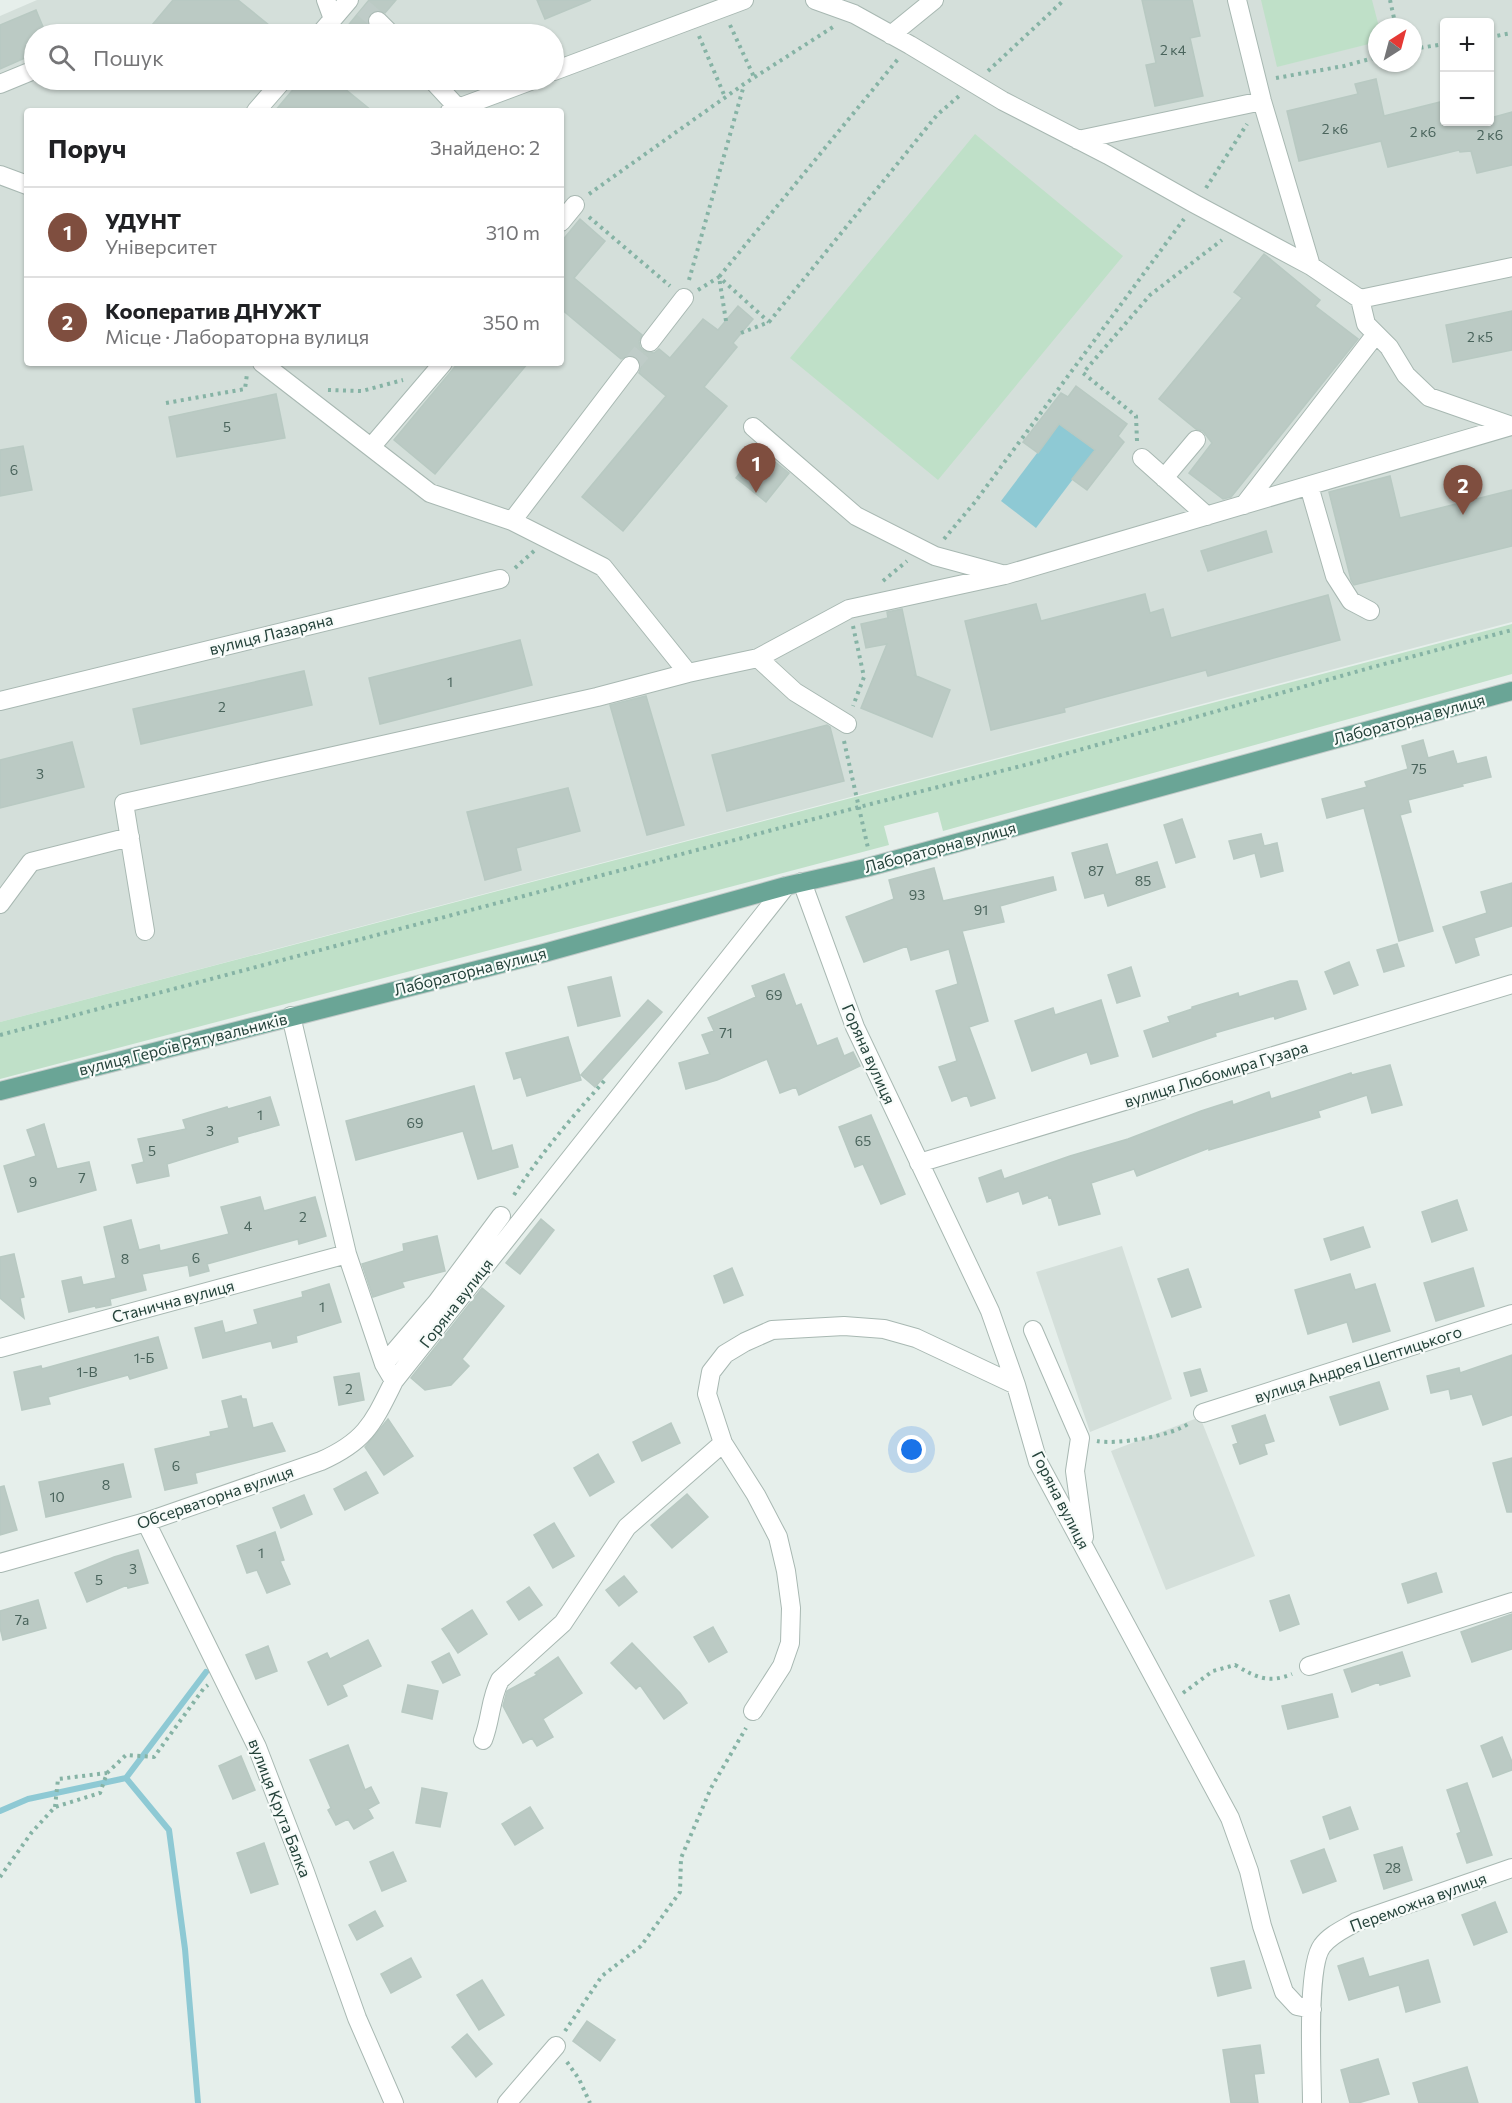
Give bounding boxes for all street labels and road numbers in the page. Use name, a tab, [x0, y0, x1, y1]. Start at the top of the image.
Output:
street label: вулиця Лазаряна	[207, 609, 335, 658]
street label: Лабораторна вулиця	[1331, 689, 1487, 748]
street label: Лабораторна вулиця	[862, 817, 1018, 876]
street label: Лабораторна вулиця	[392, 942, 548, 999]
street label: Горяна вулиця	[839, 1001, 900, 1107]
street label: вулиця Героїв Рятувальників	[77, 1008, 289, 1079]
street label: вулиця Любомира Гузара	[1122, 1037, 1310, 1111]
street label: Горяна вулиця	[415, 1254, 496, 1351]
street label: Станична вулиця	[109, 1275, 236, 1326]
street label: вулиця Андрея Шептицького	[1252, 1321, 1464, 1406]
street label: Горяна вулиця	[1028, 1447, 1094, 1552]
street label: Обсерваторна вулиця	[134, 1461, 296, 1532]
street label: вулиця Крута Балка	[245, 1736, 316, 1880]
street label: Переможна вулиця	[1347, 1868, 1489, 1935]

